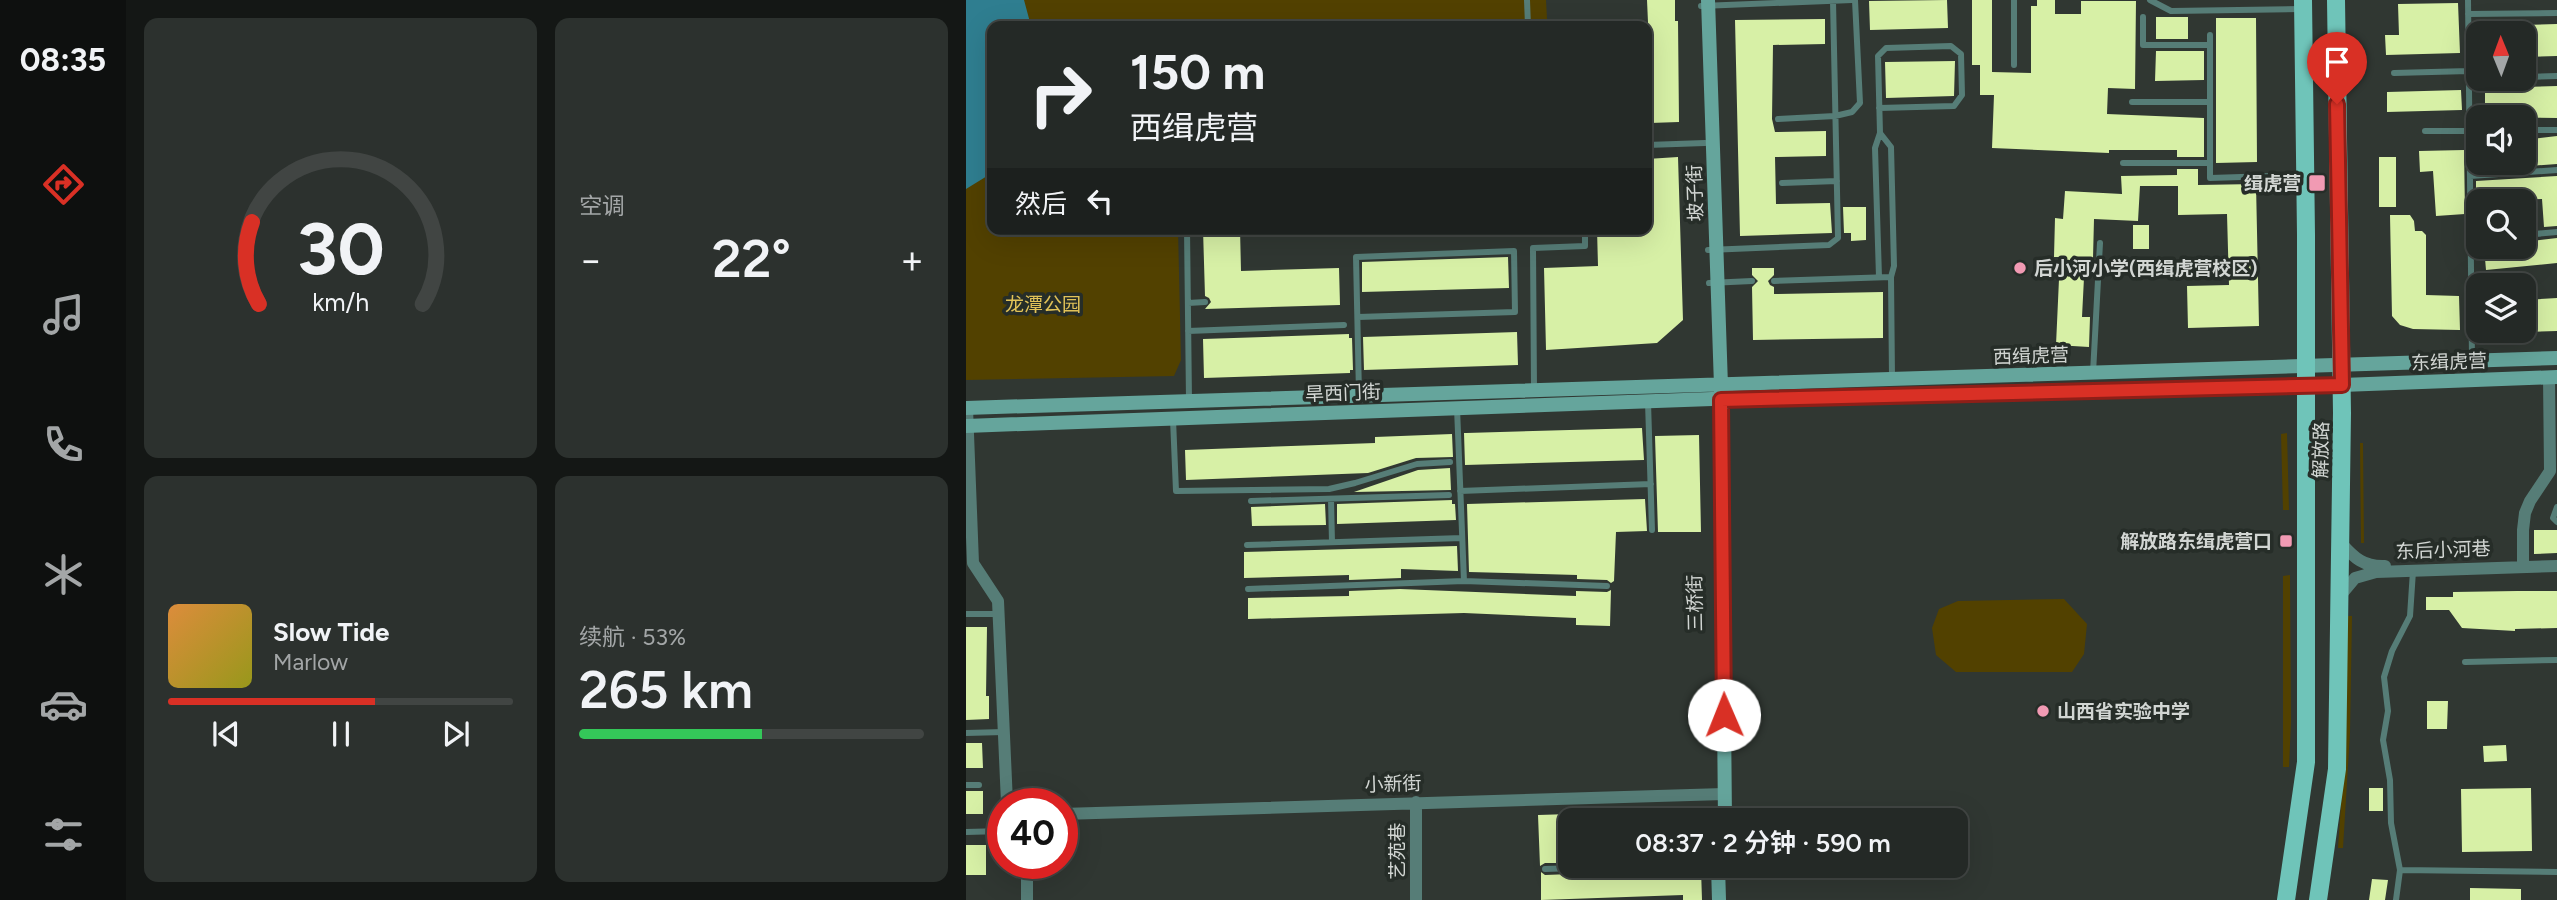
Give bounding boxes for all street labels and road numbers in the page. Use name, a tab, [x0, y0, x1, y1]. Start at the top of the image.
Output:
street label: 坡子街	[1683, 164, 1707, 222]
street label: 西缉虎营	[1993, 343, 2069, 369]
street label: 东缉虎营	[2411, 349, 2487, 375]
street label: 旱西门街	[1305, 380, 1381, 406]
street label: 解放路	[2309, 421, 2333, 479]
street label: 东后小河巷	[2395, 537, 2491, 563]
street label: 三桥街	[1683, 574, 1707, 632]
street label: 小新街	[1364, 772, 1422, 796]
street label: 艺苑巷	[1386, 822, 1409, 880]

